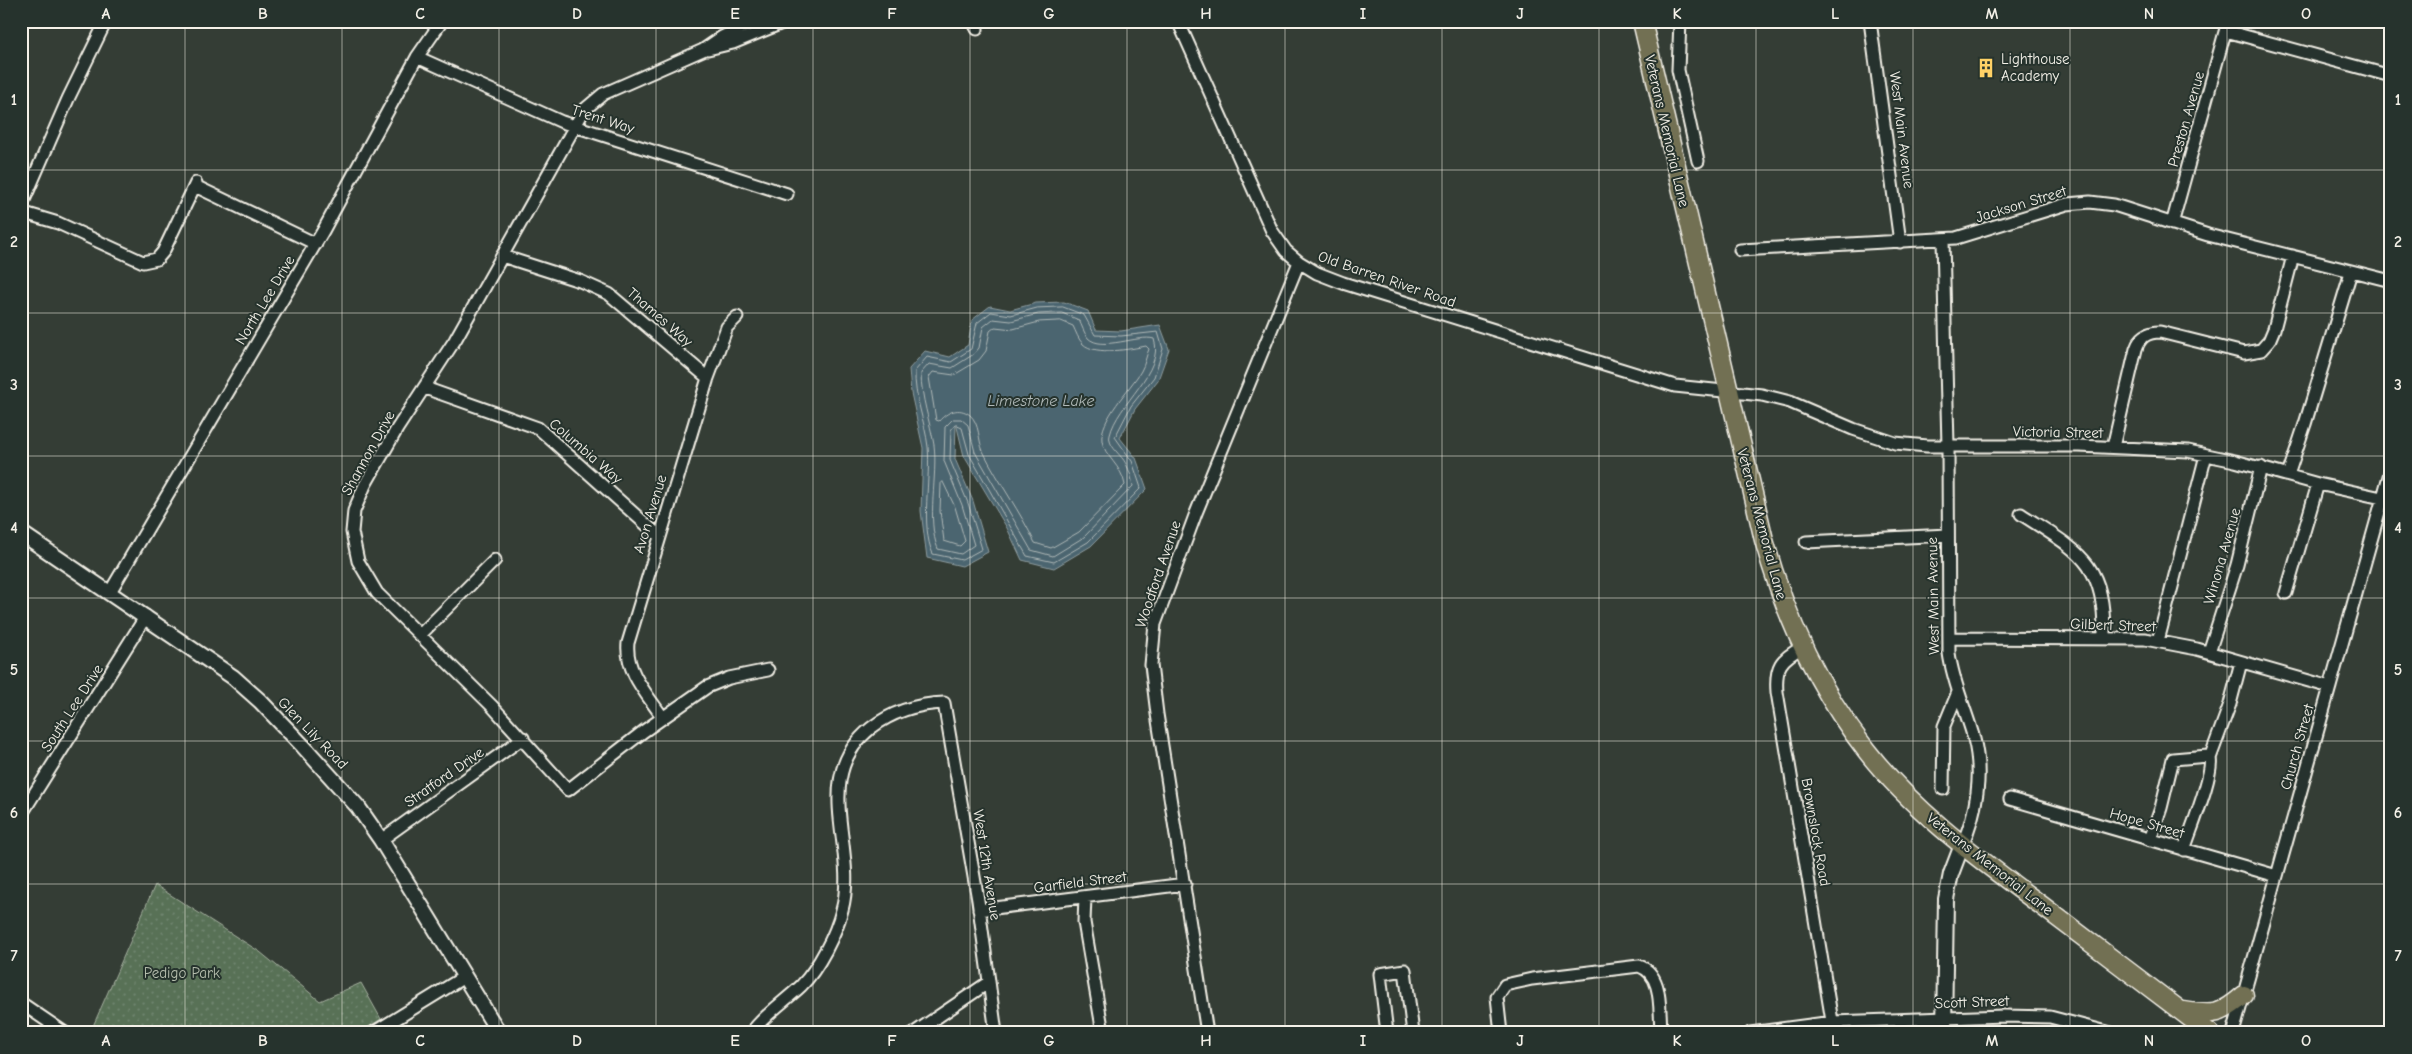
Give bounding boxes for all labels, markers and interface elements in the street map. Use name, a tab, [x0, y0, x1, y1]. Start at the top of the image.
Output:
text: A	[102, 5, 111, 23]
text: B	[258, 5, 268, 23]
text: C	[415, 5, 425, 23]
text: D	[572, 5, 582, 23]
text: E	[730, 5, 740, 23]
text: F	[887, 5, 897, 23]
text: G	[1043, 5, 1055, 23]
text: H	[1200, 5, 1212, 23]
text: I	[1360, 5, 1366, 23]
text: J	[1516, 5, 1524, 23]
text: K	[1672, 5, 1682, 23]
text: L	[1831, 5, 1839, 23]
text: M	[1986, 5, 1999, 23]
text: N	[2144, 5, 2154, 23]
text: O	[2301, 5, 2311, 23]
place label: Lighthouse Academy	[2001, 50, 2070, 85]
street label: Veterans Memorial Lane	[1641, 53, 1693, 209]
building icon: Lighthouse Academy	[1975, 57, 1997, 79]
street label: Preston Avenue	[2164, 69, 2208, 169]
street label: West Main Avenue	[1886, 70, 1918, 190]
text: 1	[11, 91, 17, 109]
text: 1	[2395, 91, 2401, 109]
street label: Trent Way	[569, 100, 637, 138]
street label: Jackson Street	[1973, 181, 2069, 226]
text: 2	[10, 233, 18, 251]
text: 2	[2394, 233, 2402, 251]
street label: Old Barren River Road	[1316, 247, 1458, 311]
street label: North Lee Drive	[231, 252, 299, 348]
street label: Thames Way	[623, 284, 697, 351]
text: 3	[10, 376, 18, 394]
text: 3	[2394, 376, 2402, 394]
water label: Limestone Lake	[988, 392, 1094, 410]
street label: Shannon Drive	[337, 407, 399, 499]
street label: Columbia Way	[546, 414, 627, 488]
street label: Victoria Street	[2013, 422, 2104, 442]
street label: Veterans Memorial Lane	[1733, 447, 1791, 602]
street label: Avon Avenue	[629, 472, 671, 556]
street label: Winona Avenue	[2200, 505, 2244, 606]
street label: Woodford Avenue	[1131, 518, 1185, 630]
text: 4	[10, 519, 18, 537]
text: 4	[2394, 519, 2402, 537]
street label: West Main Avenue	[1923, 537, 1943, 655]
street label: Gilbert Street	[2070, 615, 2157, 636]
street label: South Lee Drive	[37, 660, 107, 755]
text: 5	[10, 661, 18, 679]
text: 5	[2394, 661, 2402, 679]
street label: Glen Lily Road	[274, 693, 352, 773]
street label: Church Street	[2276, 701, 2318, 792]
street label: Stratford Drive	[401, 743, 488, 811]
street label: Brownslock Road	[1798, 777, 1834, 887]
text: 6	[10, 804, 18, 822]
street label: Hope Street	[2108, 804, 2187, 842]
text: 6	[2394, 804, 2402, 822]
street label: West 12th Avenue	[969, 808, 1005, 922]
street label: Veterans Memorial Lane	[1923, 809, 2057, 919]
street label: Garfield Street	[1033, 867, 1128, 897]
text: 7	[10, 947, 18, 965]
text: 7	[2394, 947, 2402, 965]
park label: Pedigo Park	[144, 964, 221, 982]
street label: Scott Street	[1934, 992, 2010, 1012]
text: A	[102, 1032, 111, 1050]
text: B	[258, 1032, 268, 1050]
text: C	[415, 1032, 425, 1050]
text: D	[572, 1032, 582, 1050]
text: E	[730, 1032, 740, 1050]
text: F	[887, 1032, 897, 1050]
text: G	[1043, 1032, 1055, 1050]
text: H	[1200, 1032, 1212, 1050]
text: I	[1360, 1032, 1366, 1050]
text: J	[1516, 1032, 1524, 1050]
text: K	[1672, 1032, 1682, 1050]
text: L	[1831, 1032, 1839, 1050]
text: M	[1986, 1032, 1999, 1050]
text: N	[2144, 1032, 2154, 1050]
text: O	[2301, 1032, 2311, 1050]

